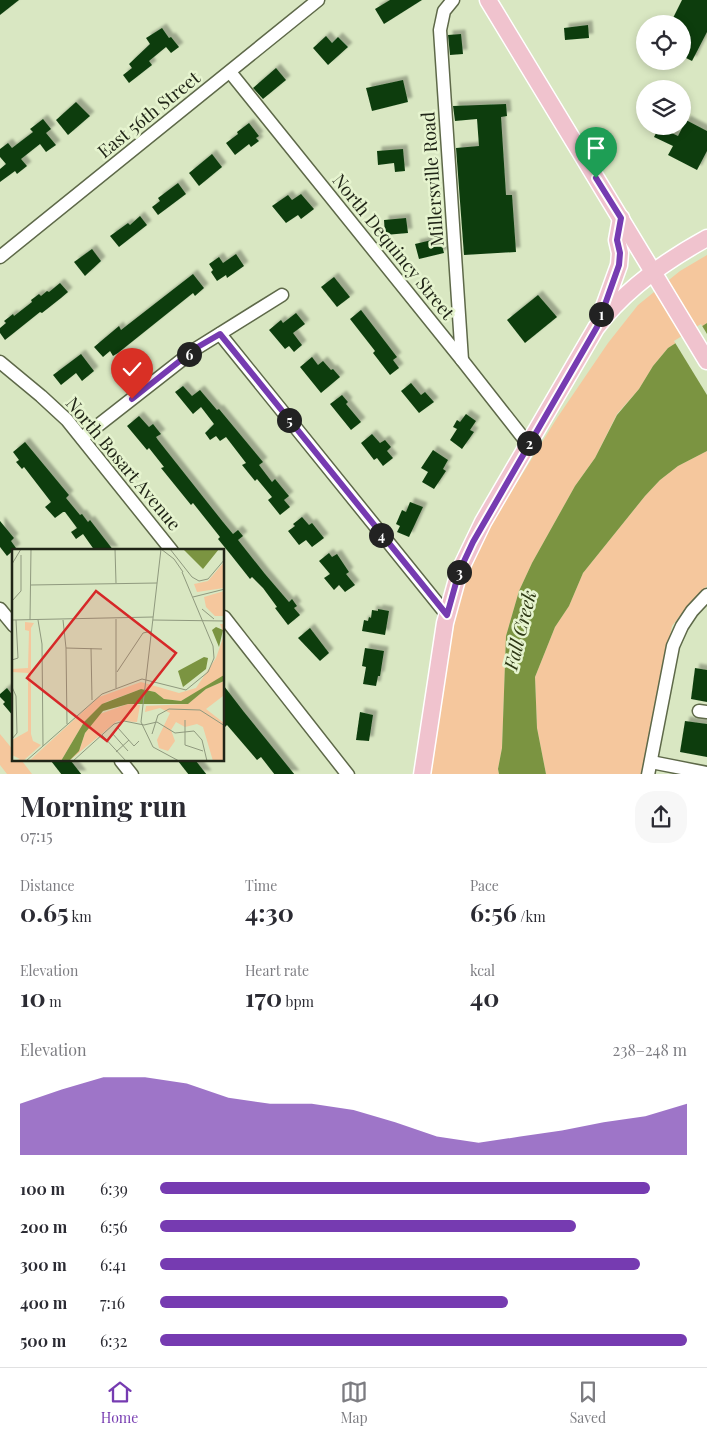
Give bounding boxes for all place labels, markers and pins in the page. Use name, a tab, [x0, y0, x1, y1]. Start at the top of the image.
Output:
pin	[575, 127, 617, 178]
pin: 1	[588, 302, 614, 326]
pin: 6	[176, 342, 202, 366]
pin	[111, 348, 153, 399]
pin: 5	[276, 408, 302, 432]
pin: 2	[516, 430, 542, 456]
pin: 4	[368, 522, 394, 548]
pin: 3	[446, 560, 472, 584]

